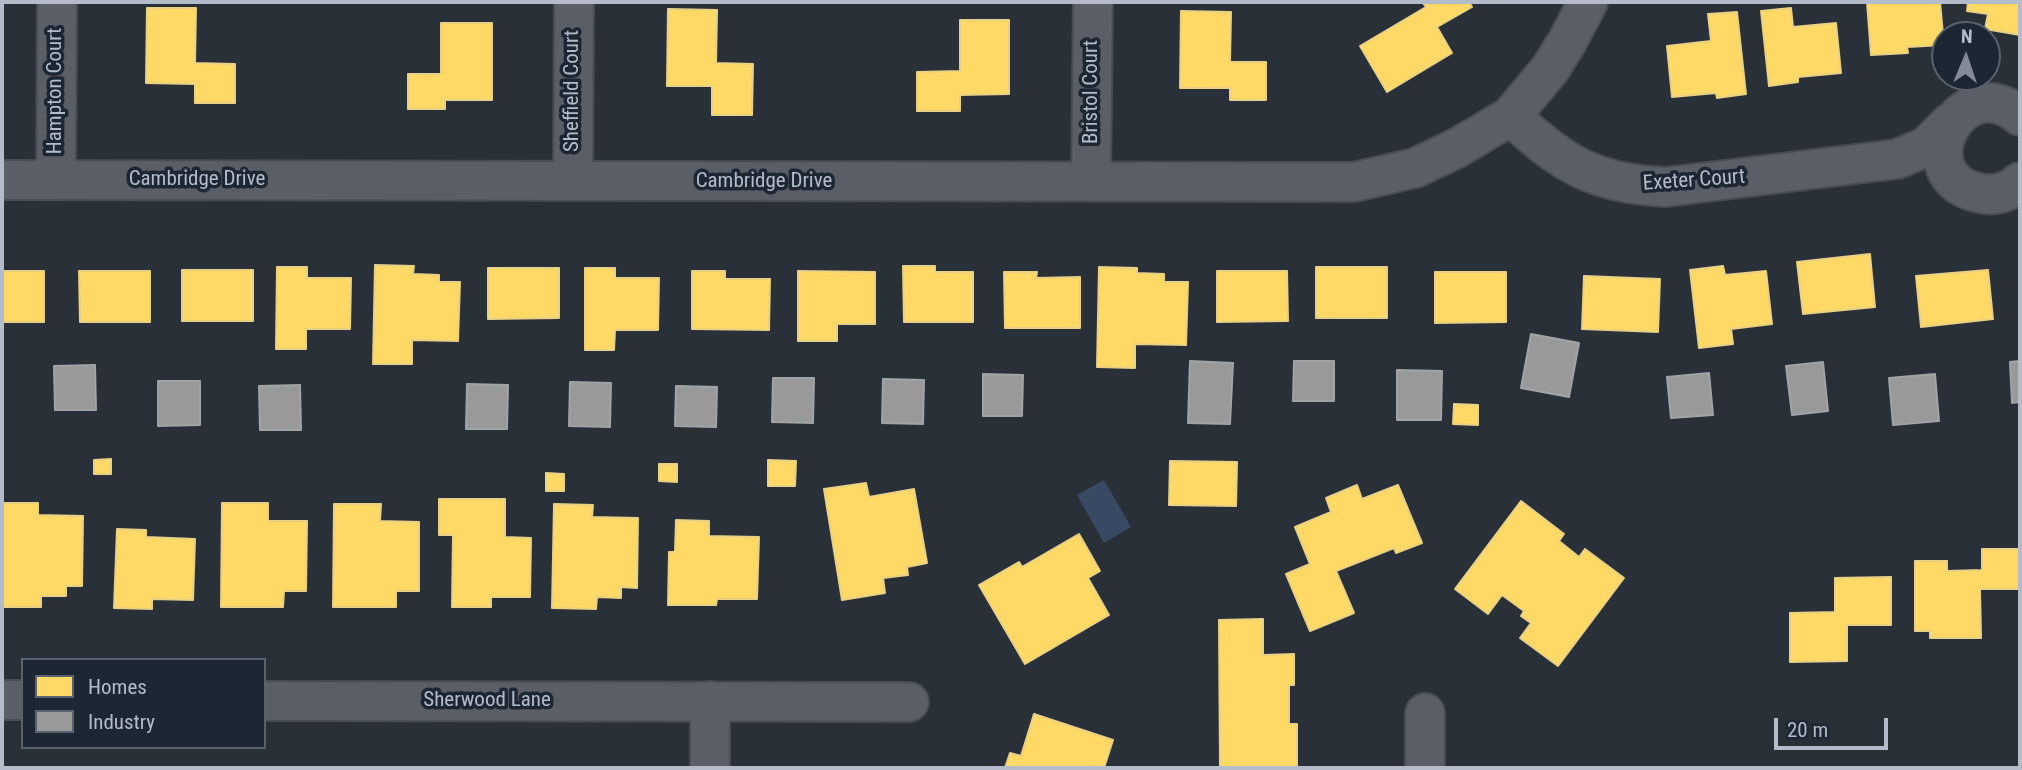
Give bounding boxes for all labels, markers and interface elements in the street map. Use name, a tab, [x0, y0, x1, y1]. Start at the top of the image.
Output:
north arrow	[1931, 21, 2001, 91]
text: N	[1960, 25, 1973, 48]
street label: Hampton Court	[43, 28, 69, 154]
street label: Sheffield Court	[560, 30, 586, 152]
street label: Bristol Court	[1079, 40, 1105, 144]
street label: Exeter Court	[1642, 165, 1746, 197]
street label: Cambridge Drive	[129, 167, 265, 193]
street label: Cambridge Drive	[696, 169, 832, 195]
legend	[21, 658, 266, 749]
text: Homes	[88, 675, 147, 699]
street label: Sherwood Lane	[423, 688, 551, 714]
scale bar	[1777, 704, 1891, 748]
text: Industry	[88, 710, 155, 734]
text: 20 m	[1787, 718, 1828, 742]

